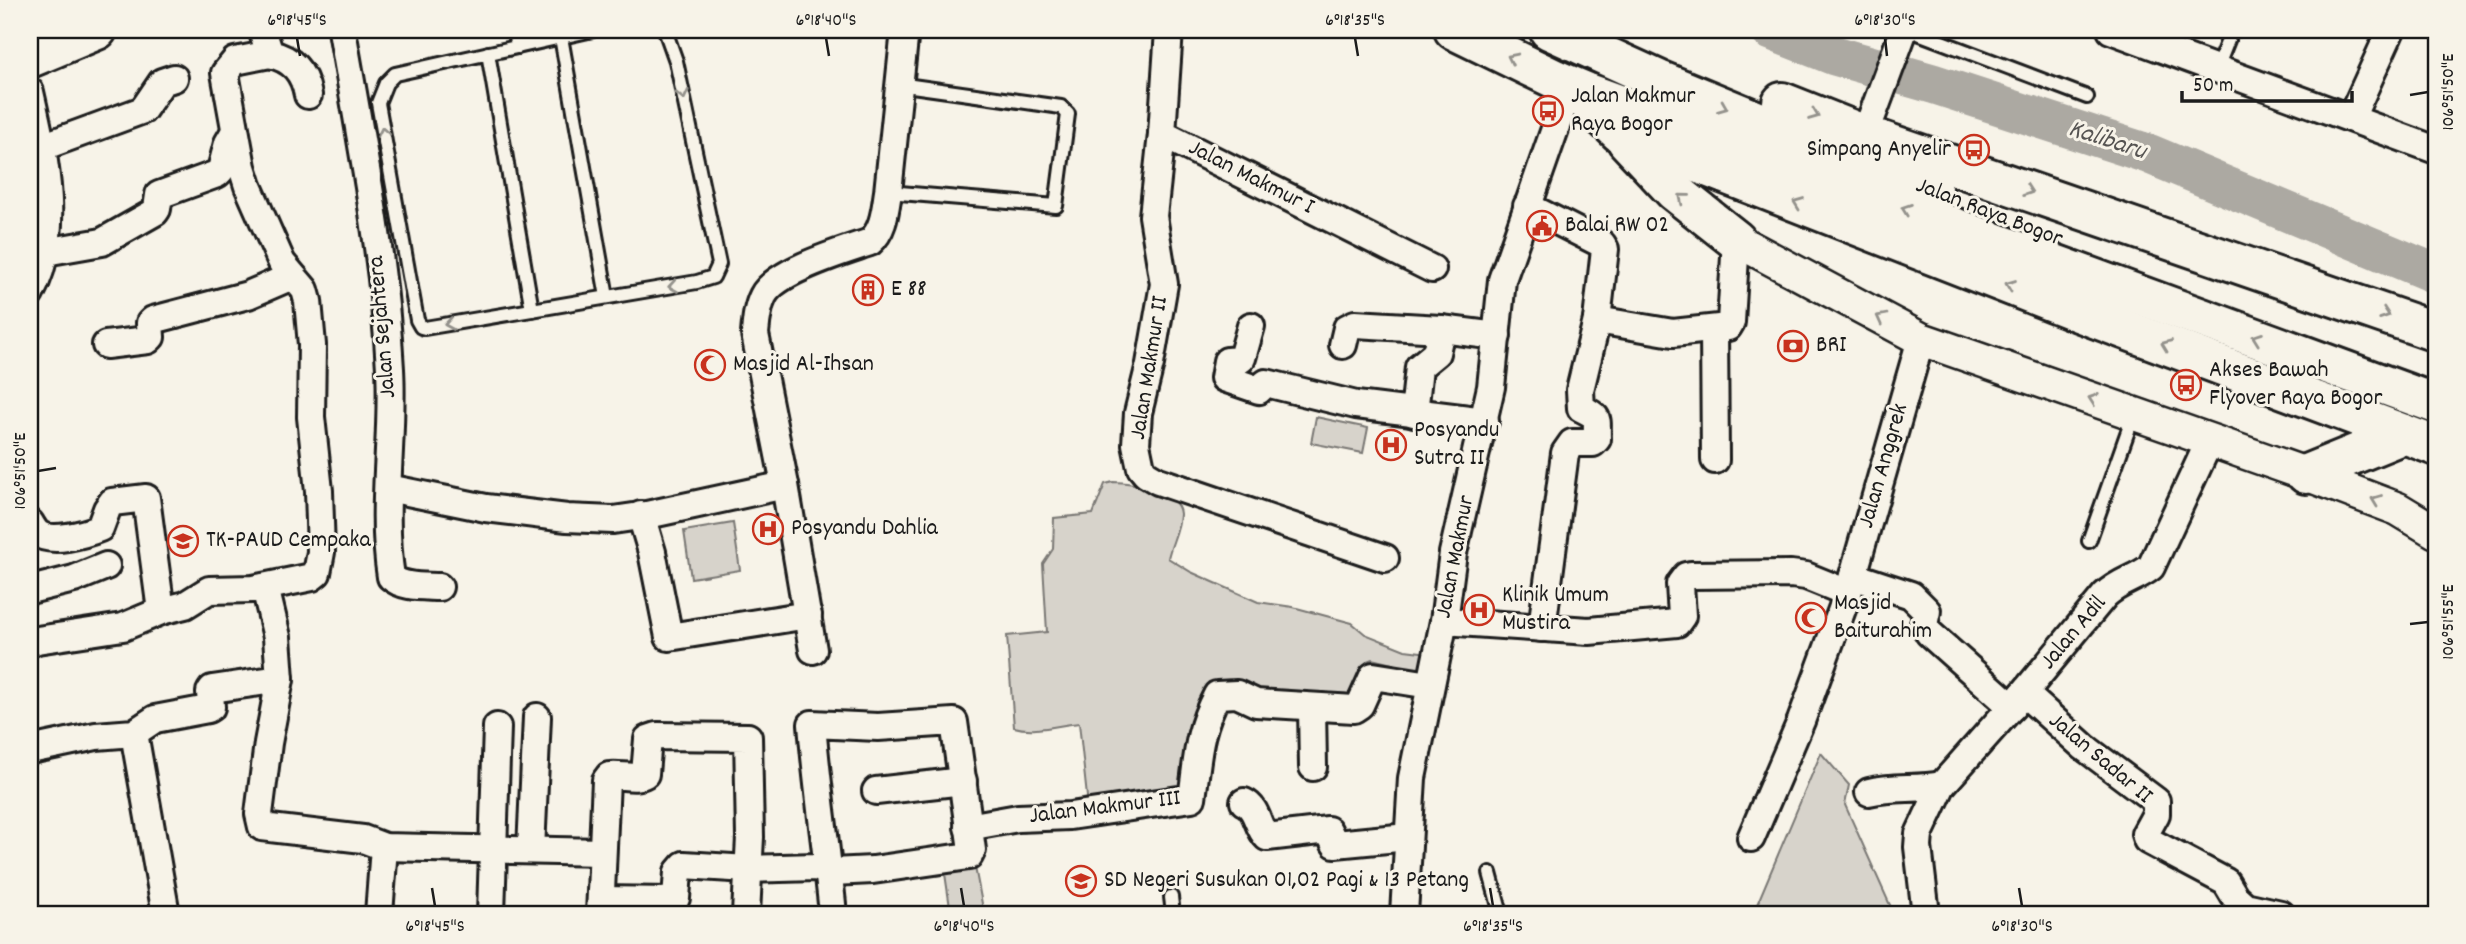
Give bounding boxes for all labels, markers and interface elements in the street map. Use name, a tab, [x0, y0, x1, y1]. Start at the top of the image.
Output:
text: 6°18'45"S	[267, 9, 327, 34]
text: 6°18'40"S	[796, 9, 857, 34]
text: 6°18'35"S	[1325, 9, 1385, 34]
text: 6°18'30"S	[1854, 9, 1916, 34]
one-way arrow	[1507, 52, 1519, 66]
text: 106°51'50"E	[2437, 54, 2462, 130]
scale bar	[2182, 60, 2352, 104]
text: 50 m	[2193, 72, 2233, 102]
place label: Jalan Makmur Raya Bogor	[1571, 80, 1696, 142]
one-way arrow	[674, 89, 689, 101]
bus stop icon: Jalan Makmur Raya Bogor	[1531, 94, 1565, 128]
one-way arrow	[1717, 98, 1729, 112]
one-way arrow	[1808, 106, 1820, 120]
water label: Kalibaru	[2063, 111, 2152, 171]
one-way arrow	[377, 126, 392, 138]
street label: Jalan Makmur I	[1182, 132, 1320, 225]
place label: Simpang Anyelir	[1807, 133, 1951, 167]
bus stop icon: Simpang Anyelir	[1957, 133, 1991, 167]
street label: Jalan Raya Bogor	[1910, 169, 2068, 257]
one-way arrow	[2022, 183, 2034, 197]
one-way arrow	[1678, 194, 1691, 206]
one-way arrow	[1792, 197, 1804, 211]
one-way arrow	[1900, 203, 1912, 217]
public building icon: Balai RW 02	[1525, 209, 1559, 243]
place label: Balai RW 02	[1565, 209, 1669, 243]
street label: Jalan Sejahtera	[360, 254, 406, 400]
building icon: E 88	[851, 273, 885, 307]
place label: E 88	[891, 273, 927, 307]
one-way arrow	[667, 278, 679, 293]
one-way arrow	[2004, 280, 2016, 294]
street label: Jalan Makmur II	[1122, 293, 1178, 442]
one-way arrow	[2378, 306, 2390, 320]
one-way arrow	[1876, 312, 1888, 326]
one-way arrow	[443, 316, 455, 331]
bank icon: BRI	[1776, 329, 1810, 363]
place label: BRI	[1816, 329, 1847, 363]
one-way arrow	[2252, 332, 2264, 346]
one-way arrow	[2160, 339, 2172, 353]
mosque icon: Masjid Al-Ihsan	[693, 348, 727, 382]
place label: Masjid Al-Ihsan	[733, 348, 874, 382]
place label: Akses Bawah Flyover Raya Bogor	[2209, 354, 2382, 416]
bus stop icon: Akses Bawah Flyover Raya Bogor	[2169, 368, 2203, 402]
one-way arrow	[2087, 393, 2099, 407]
street label: Jalan Anggrek	[1850, 400, 1918, 532]
place label: Posyandu Sutra II	[1414, 414, 1499, 476]
hospital icon: Posyandu Sutra II	[1374, 428, 1408, 462]
text: 106°51'50"E	[9, 433, 34, 509]
street label: Jalan Makmur	[1427, 493, 1485, 621]
one-way arrow	[2371, 495, 2383, 509]
hospital icon: Posyandu Dahlia	[751, 512, 785, 546]
place label: Posyandu Dahlia	[791, 512, 939, 546]
school or university icon: TK-PAUD Cempaka	[166, 524, 200, 558]
place label: TK-PAUD Cempaka	[206, 524, 371, 558]
place label: Klinik Umum Mustira	[1502, 579, 1609, 641]
text: 106°51'55"E	[2437, 584, 2462, 660]
place label: Masjid Baiturahim	[1834, 587, 1932, 649]
street label: Jalan Adil	[2033, 588, 2115, 678]
hospital icon: Klinik Umum Mustira	[1462, 593, 1496, 627]
mosque icon: Masjid Baiturahim	[1794, 601, 1828, 635]
street label: Jalan Sadar II	[2040, 705, 2160, 813]
street label: Jalan Makmur III	[1027, 782, 1183, 834]
school or university icon: SD Negeri Susukan 01,02 Pagi & 13 Petang	[1064, 864, 1098, 898]
place label: SD Negeri Susukan 01,02 Pagi & 13 Petang	[1104, 864, 1469, 898]
text: 6°18'45"S	[405, 915, 465, 940]
text: 6°18'40"S	[934, 915, 995, 940]
text: 6°18'35"S	[1463, 915, 1523, 940]
text: 6°18'30"S	[1991, 915, 2053, 940]

